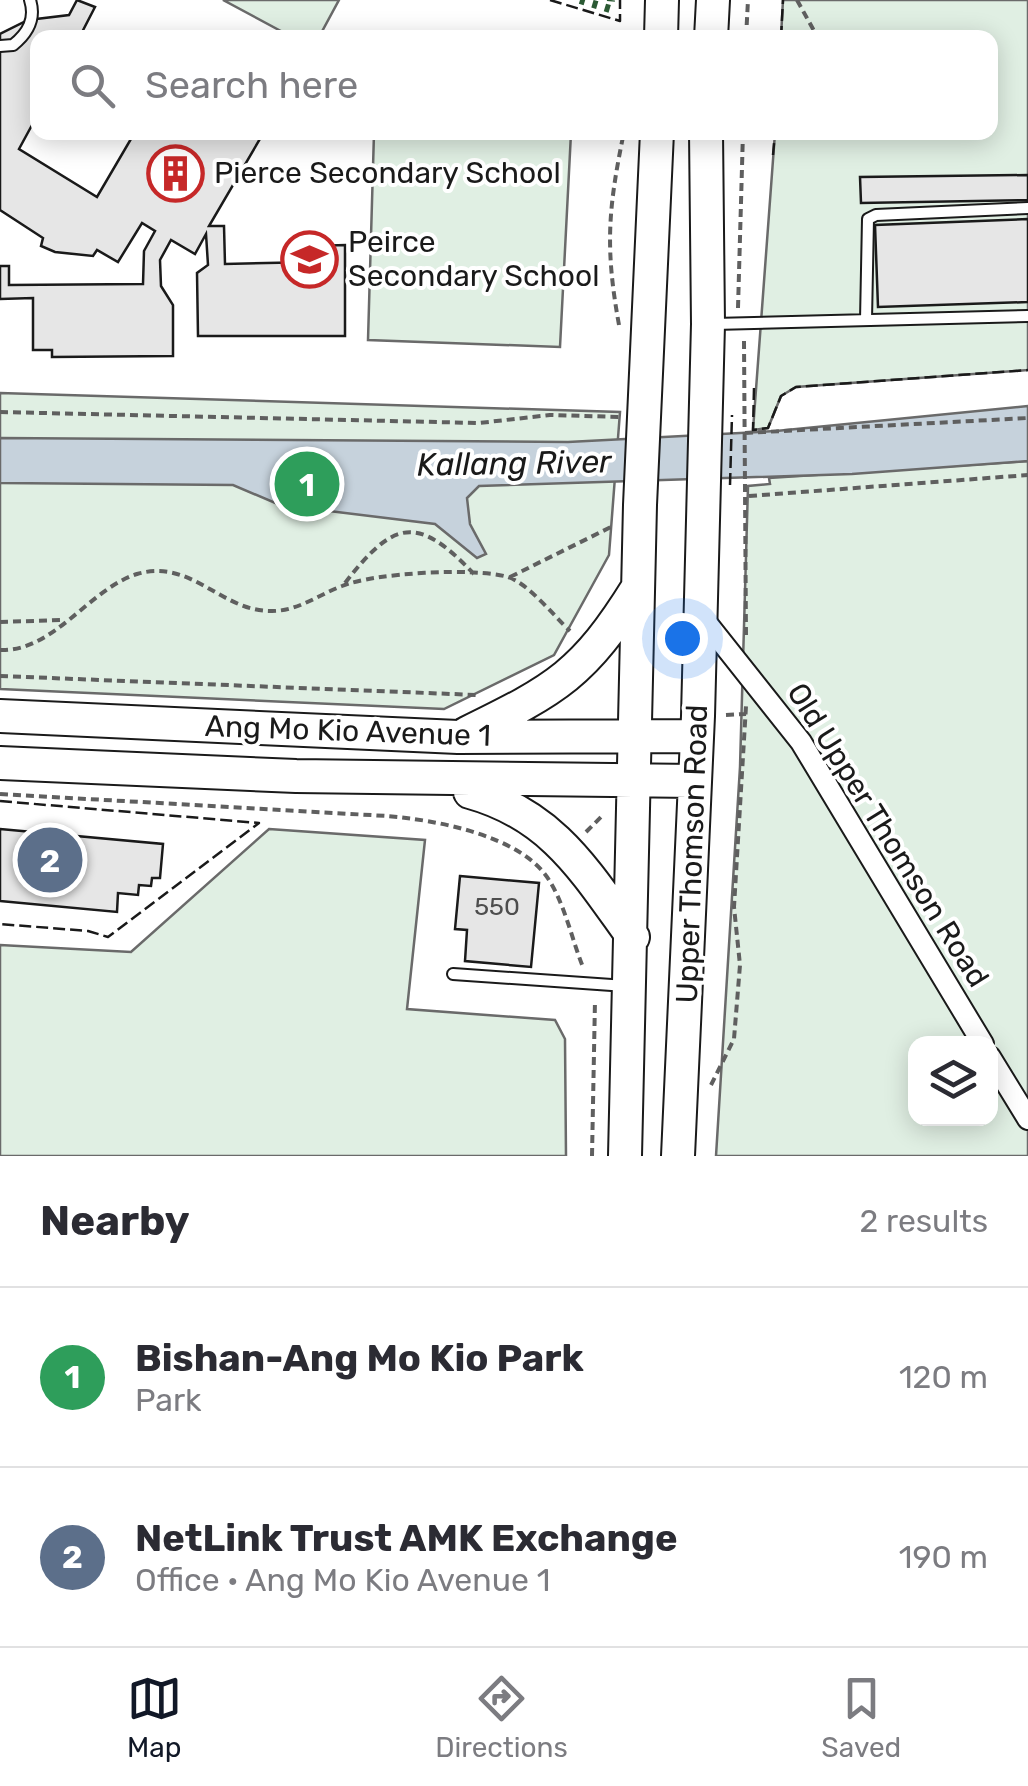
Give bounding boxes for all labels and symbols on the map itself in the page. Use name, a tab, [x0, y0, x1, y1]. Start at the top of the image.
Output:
building icon: Pierce Secondary School	[145, 143, 205, 203]
place label: Pierce Secondary School	[214, 155, 561, 191]
place label: Peirce Secondary School	[348, 224, 600, 294]
school or university icon: Peirce Secondary School	[279, 229, 339, 289]
water label: Kallang River	[417, 442, 613, 484]
pin: 1	[274, 446, 340, 522]
your location	[657, 613, 708, 664]
street label: Old Upper Thomson Road	[780, 676, 996, 994]
street label: Upper Thomson Road	[669, 704, 715, 1004]
street label: Ang Mo Kio Avenue 1	[204, 708, 492, 754]
pin: 2	[18, 822, 82, 898]
house number: 550	[474, 892, 520, 921]

